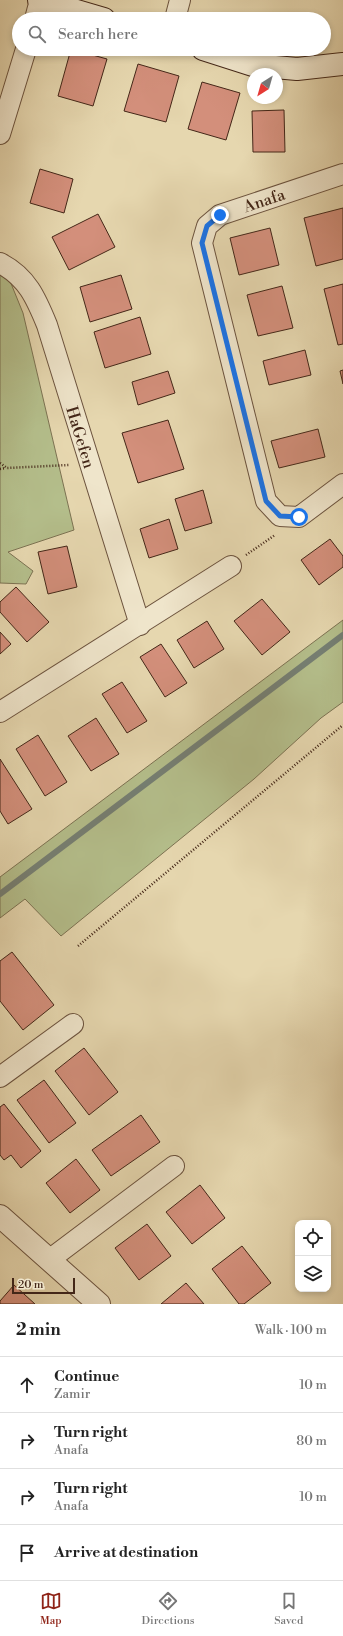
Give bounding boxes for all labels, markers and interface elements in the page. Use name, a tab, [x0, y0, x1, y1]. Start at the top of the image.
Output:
search box	[12, 12, 331, 56]
icon: search	[26, 23, 48, 45]
text: Search here	[58, 25, 138, 44]
north arrow	[247, 68, 283, 104]
street label: Anafa	[240, 184, 289, 218]
route end	[211, 206, 229, 224]
street label: HaGefen	[61, 404, 99, 471]
route start	[290, 508, 308, 526]
map controls	[295, 1220, 331, 1292]
button: locate	[295, 1220, 331, 1256]
button: layers	[295, 1256, 331, 1292]
scale bar	[12, 1276, 75, 1295]
text: 20 m	[18, 1278, 43, 1292]
text: 2 min	[16, 1319, 61, 1341]
text: Walk · 100 m	[255, 1322, 327, 1338]
text: Continue	[54, 1367, 119, 1386]
icon: ahead	[16, 1374, 38, 1396]
text: 10 m	[299, 1377, 327, 1393]
text: Zamir	[54, 1386, 90, 1402]
text: Turn right	[54, 1423, 128, 1442]
icon: right	[16, 1430, 38, 1452]
text: 80 m	[296, 1433, 327, 1449]
text: Anafa	[54, 1442, 89, 1458]
text: Turn right	[54, 1479, 128, 1498]
icon: right	[16, 1486, 38, 1508]
text: 10 m	[299, 1489, 327, 1505]
text: Anafa	[54, 1498, 89, 1514]
icon: arrive	[16, 1542, 38, 1564]
text: Arrive at destination	[54, 1543, 198, 1562]
tab: Map	[40, 1590, 62, 1628]
tab: Directions	[142, 1590, 195, 1628]
tab: Saved	[274, 1590, 303, 1628]

